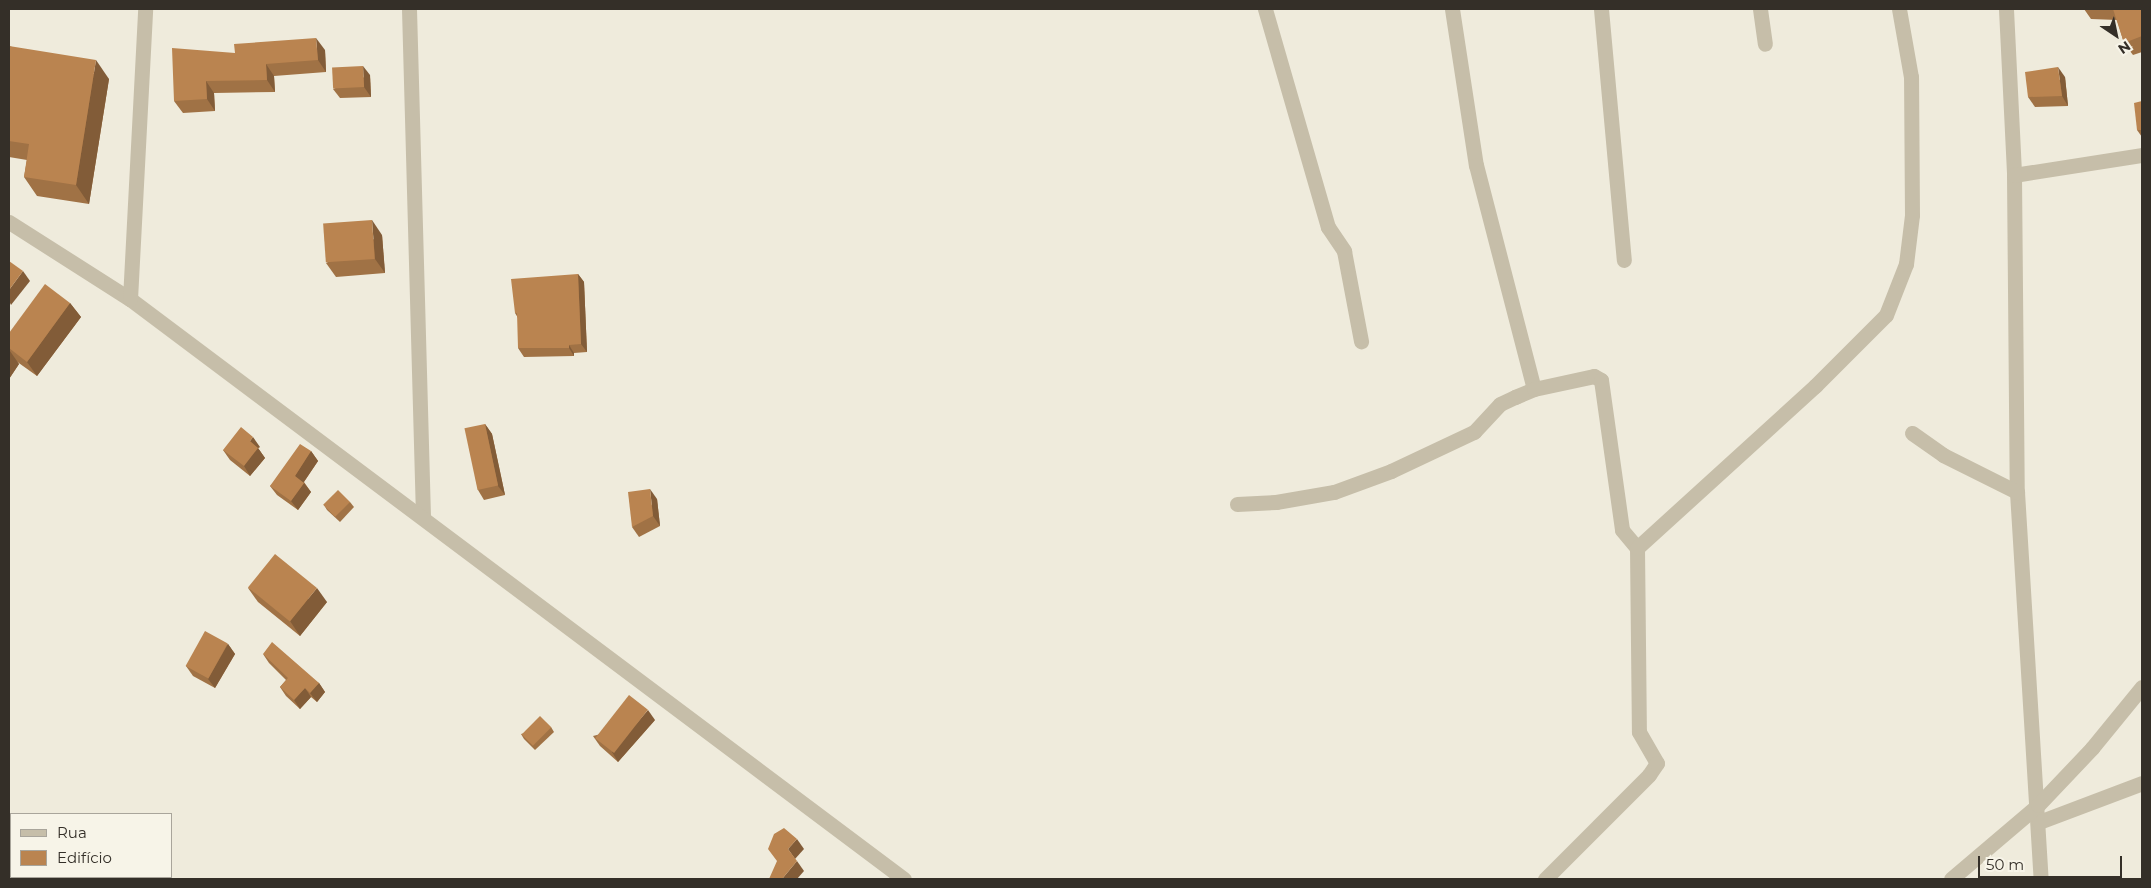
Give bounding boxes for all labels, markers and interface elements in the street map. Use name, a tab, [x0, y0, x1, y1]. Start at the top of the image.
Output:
north arrow	[2091, 10, 2141, 60]
text: N	[2115, 37, 2134, 58]
legend	[10, 813, 172, 878]
text: Rua	[57, 823, 87, 842]
scale bar	[1981, 846, 2125, 878]
text: Edifício	[57, 848, 112, 867]
text: 50 m	[1986, 855, 2024, 874]

